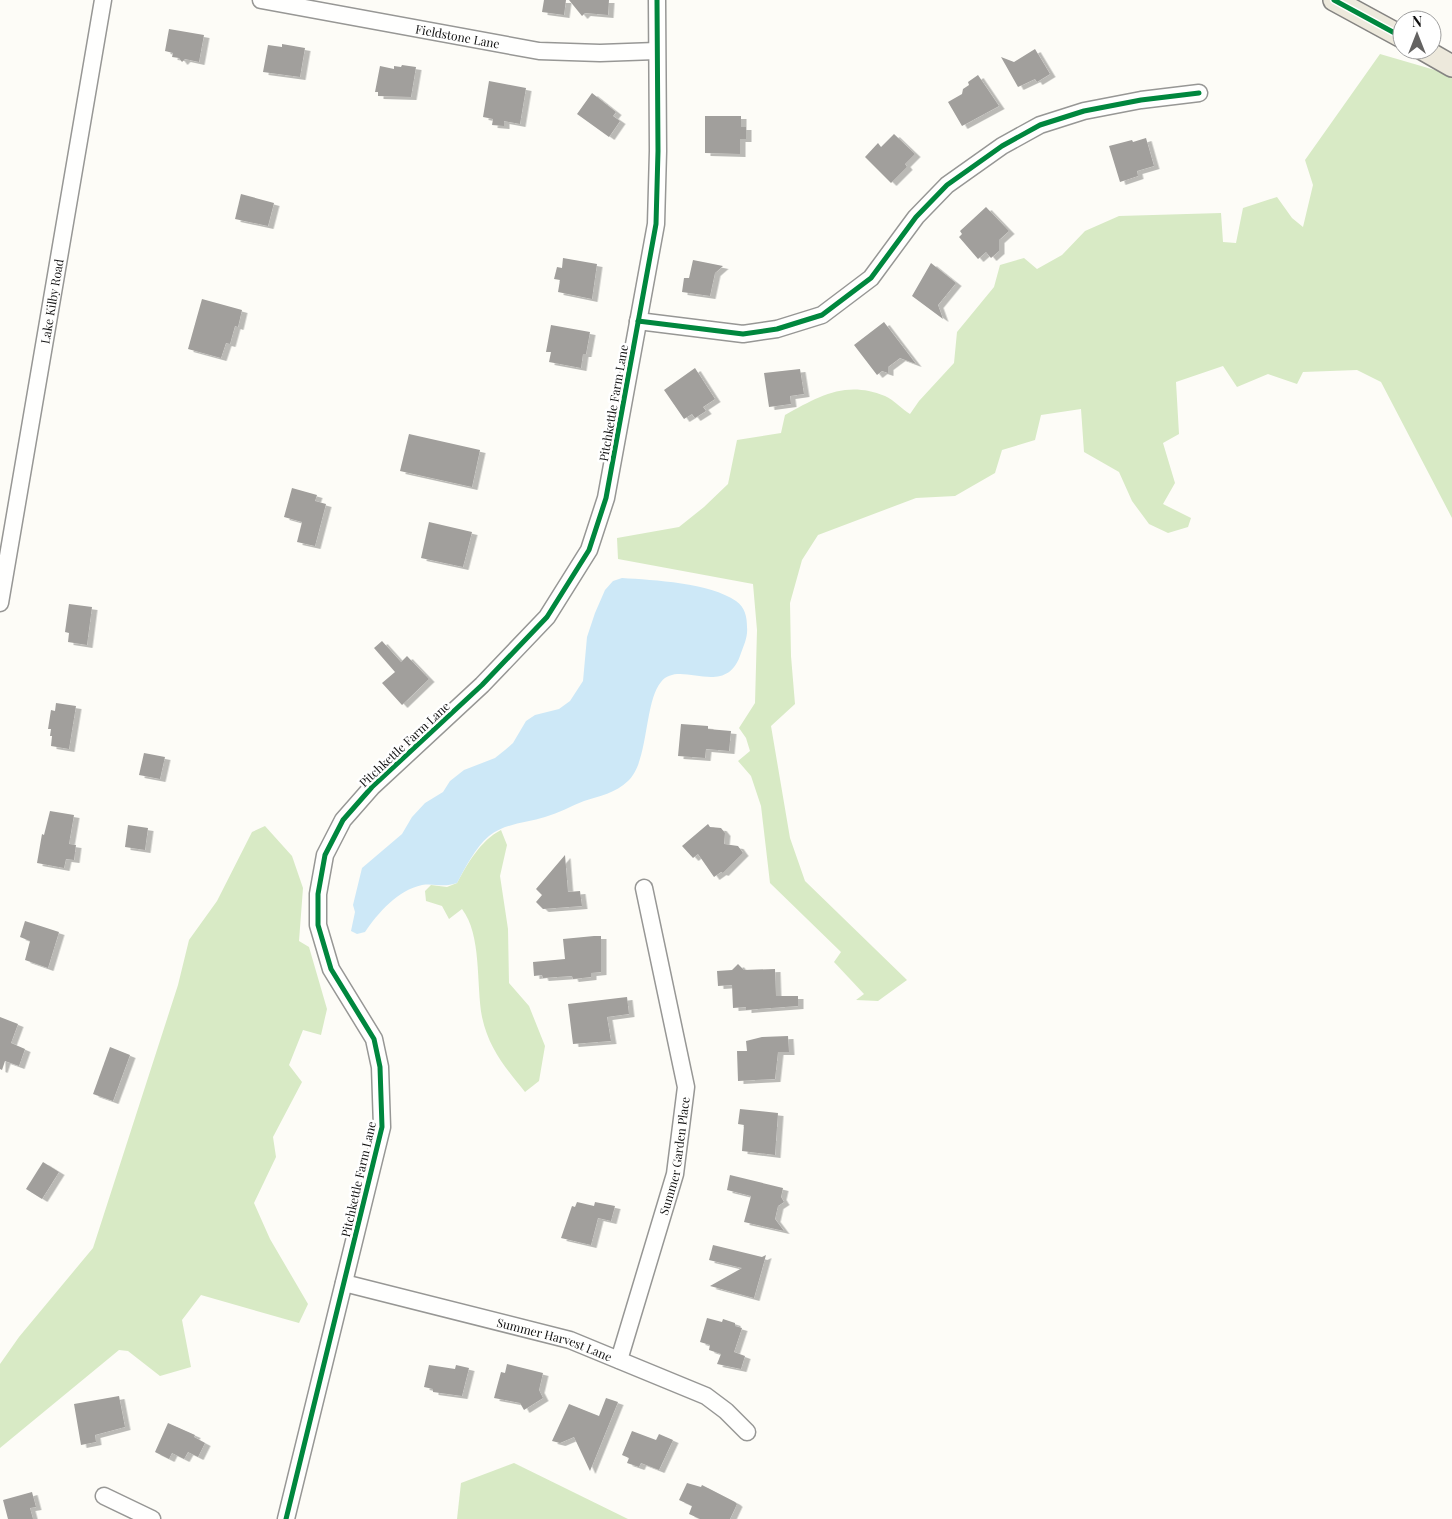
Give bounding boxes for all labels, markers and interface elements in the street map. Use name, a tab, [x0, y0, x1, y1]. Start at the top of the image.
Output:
north arrow	[1392, 10, 1442, 60]
text: N	[1412, 12, 1422, 31]
street label: Fieldstone Lane	[414, 21, 501, 52]
street label: Lake Kilby Road	[36, 258, 67, 345]
street label: Pitchkettle Farm Lane	[595, 343, 631, 463]
street label: Pitchkettle Farm Lane	[355, 698, 453, 790]
street label: Summer Garden Place	[655, 1096, 693, 1217]
street label: Pitchkettle Farm Lane	[337, 1120, 379, 1238]
street label: Summer Harvest Lane	[495, 1314, 615, 1364]

